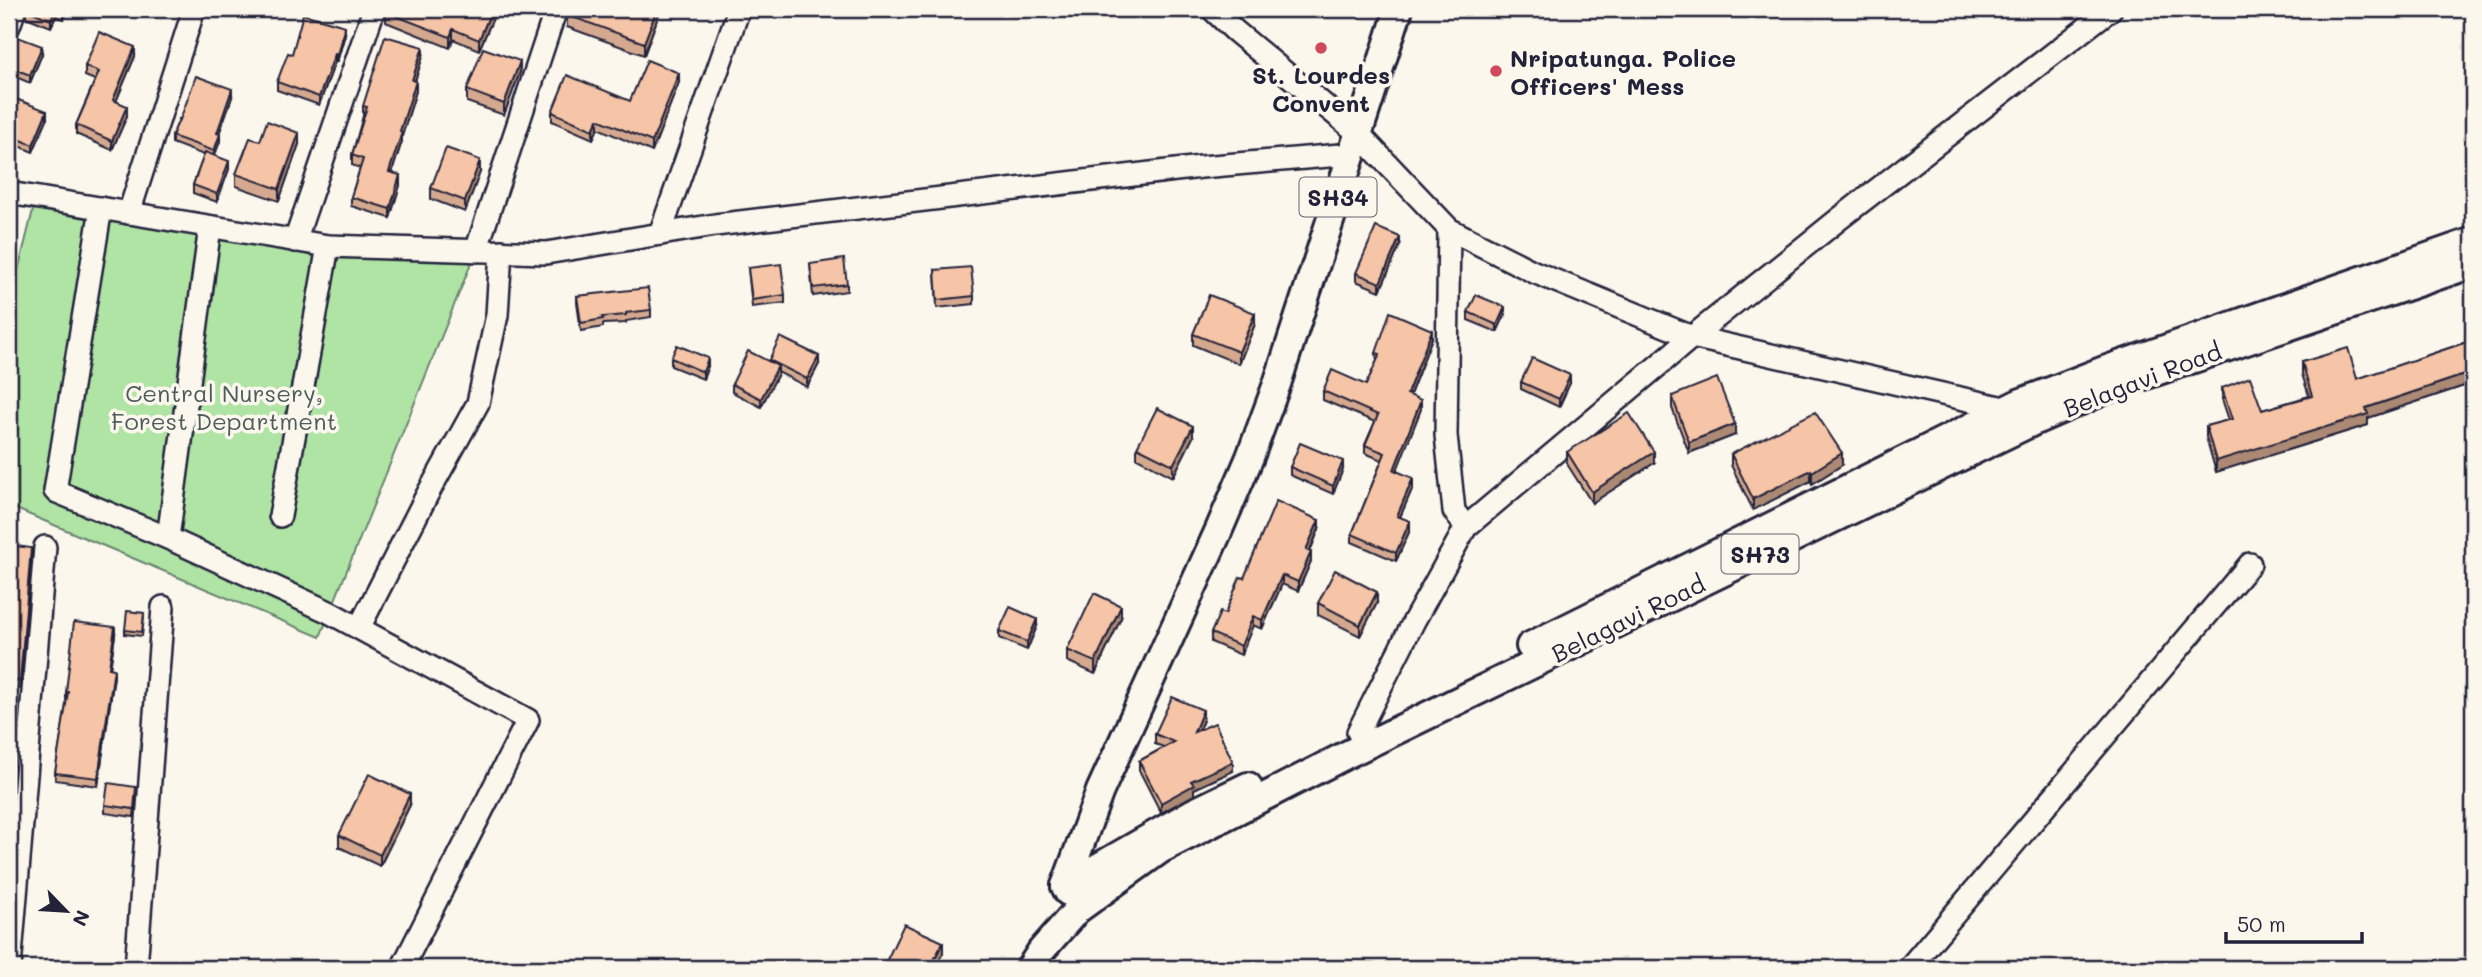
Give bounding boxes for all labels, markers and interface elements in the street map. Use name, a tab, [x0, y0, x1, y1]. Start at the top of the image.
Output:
marker: St. Lourdes Convent	[1313, 40, 1329, 56]
place label: Nripatunga. Police Officers' Mess	[1510, 42, 1736, 101]
place label: St. Lourdes Convent	[1252, 59, 1390, 118]
marker: Nripatunga. Police Officers' Mess	[1488, 63, 1504, 79]
road number: SH34	[1300, 178, 1376, 216]
street label: Belagavi Road	[2058, 335, 2226, 423]
park label: Central Nursery, Forest Department	[111, 377, 337, 436]
road number: SH73	[1722, 534, 1798, 574]
street label: Belagavi Road	[1546, 567, 1710, 669]
north arrow	[32, 876, 102, 946]
scale bar	[2226, 900, 2363, 944]
text: N	[67, 907, 96, 930]
text: 50 m	[2237, 910, 2286, 937]

